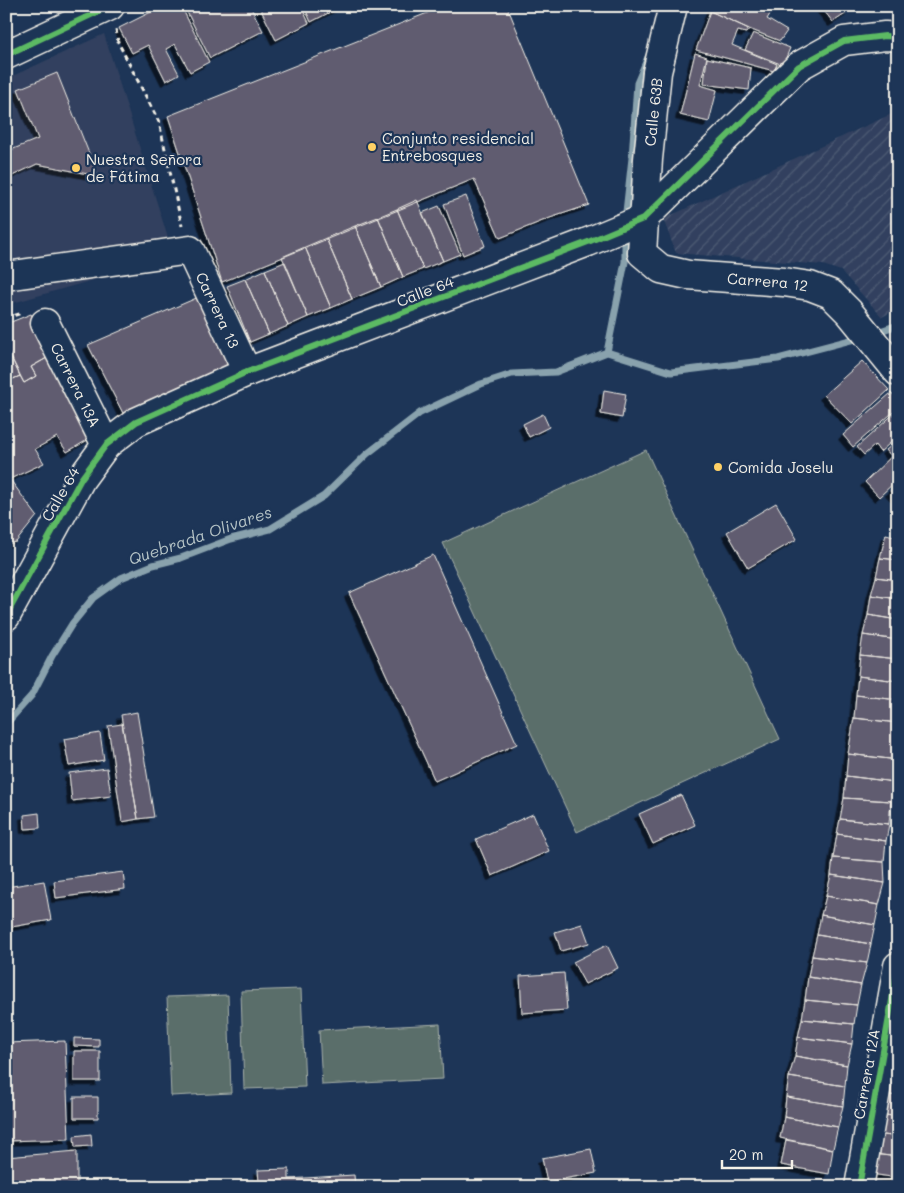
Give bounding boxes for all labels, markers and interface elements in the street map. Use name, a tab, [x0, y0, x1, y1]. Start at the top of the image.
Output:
street label: Calle 63B	[639, 77, 667, 147]
place label: Conjunto residencial Entrebosques	[382, 128, 534, 165]
marker: Conjunto residencial Entrebosques	[366, 141, 378, 153]
place label: Nuestra Señora de Fátima	[86, 149, 202, 186]
marker: Nuestra Señora de Fátima	[70, 162, 82, 174]
street label: Carrera 12	[726, 268, 810, 296]
street label: Carrera 13	[192, 269, 244, 351]
street label: Calle 64	[394, 271, 457, 311]
street label: Carrera 13A	[46, 339, 105, 430]
place label: Comida Joselu	[728, 457, 833, 477]
marker: Comida Joselu	[712, 461, 724, 473]
street label: Calle 64	[36, 463, 84, 525]
water label: Quebrada Olivares	[126, 501, 275, 569]
street label: Carrera 12A	[848, 1027, 884, 1121]
scale bar	[722, 1138, 792, 1170]
text: 20 m	[729, 1144, 763, 1164]

